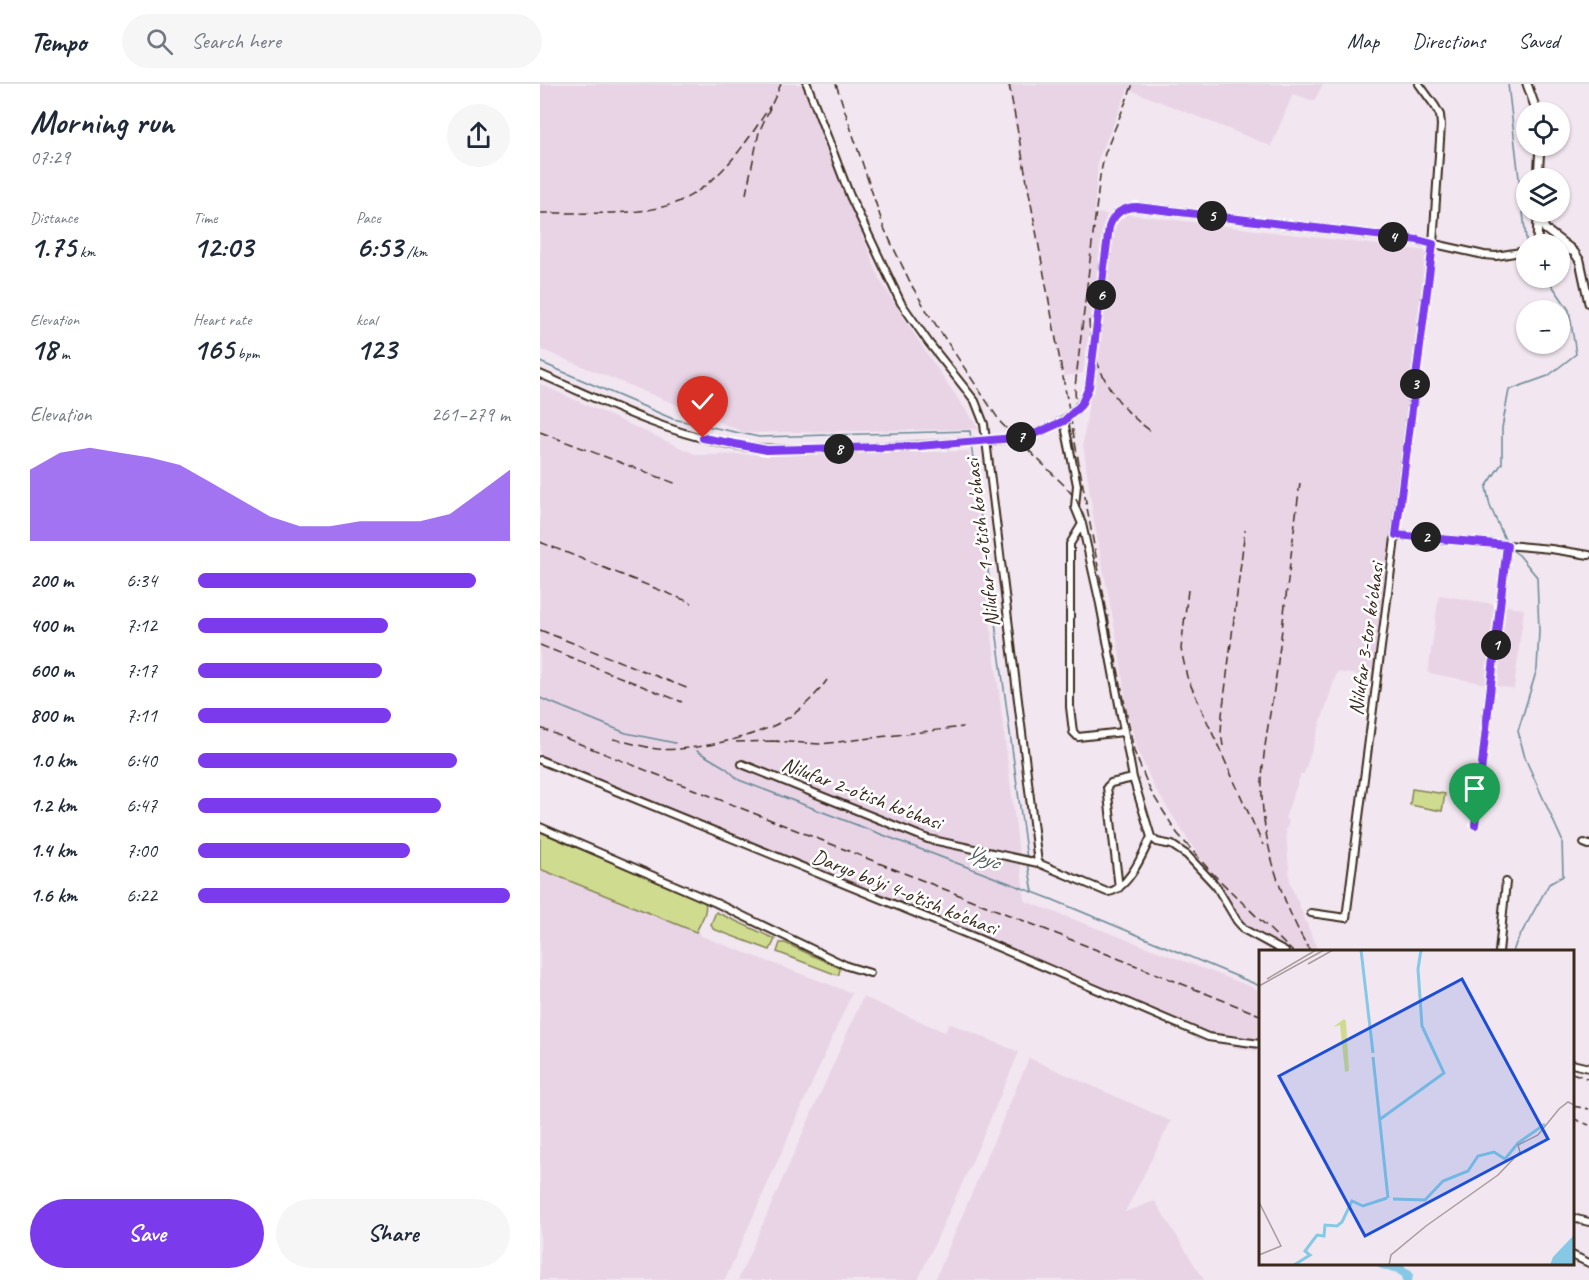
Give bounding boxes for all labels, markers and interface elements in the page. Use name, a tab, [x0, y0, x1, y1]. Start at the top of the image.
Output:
search box	[122, 14, 542, 68]
text: Tempo	[30, 24, 86, 59]
icon: search	[143, 25, 176, 58]
text: Search here	[191, 27, 281, 55]
text: Map	[1347, 28, 1379, 54]
text: Directions	[1412, 28, 1485, 54]
text: Saved	[1518, 28, 1559, 54]
text: Morning run	[30, 101, 174, 143]
map controls	[1516, 102, 1570, 354]
button: locate	[1516, 102, 1570, 156]
button: share	[447, 104, 510, 167]
text: 07:29	[30, 145, 70, 170]
button: layers	[1516, 168, 1570, 222]
pin: 5	[1197, 201, 1227, 231]
text: 5	[1209, 206, 1215, 226]
text: Distance	[30, 208, 78, 228]
text: Time	[193, 208, 217, 228]
text: Pace	[356, 208, 381, 228]
pin: 4	[1378, 222, 1408, 252]
text: 4	[1389, 227, 1397, 247]
text: 1.75	[30, 228, 76, 266]
text: 12:03	[193, 228, 253, 266]
text: 6:53	[356, 228, 403, 266]
button: +	[1516, 234, 1570, 288]
text: km	[76, 242, 95, 262]
text: /km	[403, 242, 427, 262]
pin: 6	[1086, 280, 1116, 310]
text: 6	[1097, 285, 1105, 305]
button: −	[1516, 300, 1570, 354]
text: Elevation	[30, 310, 79, 330]
text: Heart rate	[193, 310, 251, 330]
text: kcal	[356, 310, 377, 330]
text: 18	[30, 330, 57, 368]
text: 165	[193, 330, 234, 368]
text: 123	[356, 330, 397, 368]
text: m	[57, 344, 70, 364]
text: bpm	[234, 344, 260, 364]
pin: 3	[1400, 369, 1430, 399]
text: 3	[1411, 374, 1419, 394]
pin	[677, 376, 728, 438]
icon: check	[686, 385, 719, 418]
text: Elevation	[30, 402, 92, 427]
text: 261–279 m	[431, 402, 510, 427]
pin: 7	[1006, 422, 1036, 452]
text: 7	[1017, 427, 1025, 447]
pin: 8	[824, 434, 854, 464]
text: 8	[835, 439, 843, 459]
street label: Nilufar 1-o'tish ko'chasi	[958, 454, 1005, 629]
pin: 2	[1411, 522, 1441, 552]
text: 2	[1422, 527, 1430, 547]
street label: Nilufar 3-tor ko'chasi	[1342, 558, 1390, 717]
text: 200 m	[30, 568, 73, 593]
text: 6:34	[126, 568, 157, 593]
text: 400 m	[30, 613, 73, 638]
text: 7:12	[126, 613, 157, 638]
pin: 1	[1481, 630, 1511, 660]
text: 1	[1492, 635, 1500, 655]
text: 600 m	[30, 658, 74, 683]
text: 7:17	[126, 658, 157, 683]
text: 800 m	[30, 703, 73, 728]
text: 7:11	[126, 703, 157, 728]
text: 1.0 km	[30, 748, 77, 773]
text: 6:40	[126, 748, 157, 773]
street label: Nilufar 2-o'tish ko'chasi	[778, 751, 949, 837]
pin	[1449, 763, 1500, 825]
icon: arrive	[1458, 772, 1491, 805]
text: 1.2 km	[30, 793, 77, 818]
text: 6:47	[126, 793, 157, 818]
text: 1.4 km	[30, 838, 77, 863]
text: 7:00	[126, 838, 157, 863]
water label: Урус	[962, 838, 1007, 877]
street label: Daryo bo'yi 4-o'tish ko'chasi	[809, 843, 1004, 942]
text: 1.6 km	[30, 883, 77, 908]
text: 6:22	[126, 883, 157, 908]
inset map	[1259, 950, 1574, 1265]
button: Save	[30, 1199, 264, 1268]
button: Share	[276, 1199, 510, 1268]

